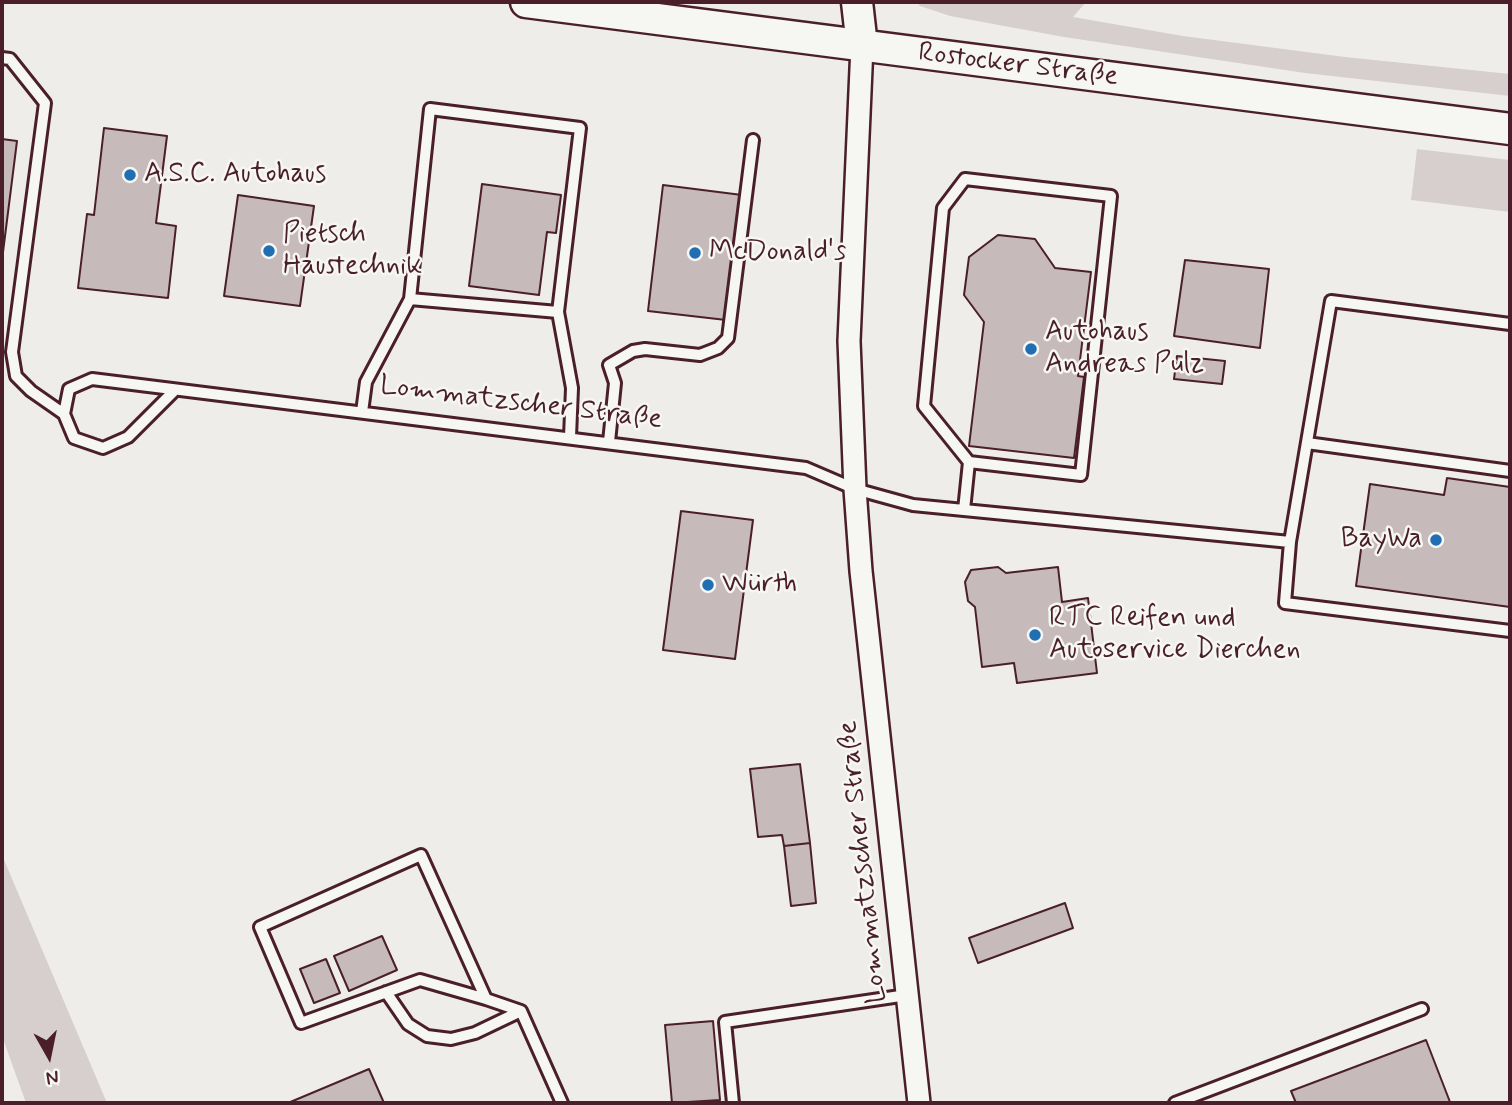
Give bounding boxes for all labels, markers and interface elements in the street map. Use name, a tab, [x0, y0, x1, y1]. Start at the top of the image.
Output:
street label: Rostocker Straße	[916, 37, 1120, 95]
place label: A.S.C. Autohaus	[144, 158, 326, 192]
marker: A.S.C. Autohaus	[122, 167, 138, 183]
place label: Pietsch Haustechnik	[283, 218, 422, 284]
place label: McDonald's	[709, 236, 846, 270]
marker: Pietsch Haustechnik	[261, 243, 277, 259]
marker: McDonald's	[687, 245, 703, 261]
place label: Autohaus Andreas Pulz	[1045, 316, 1204, 382]
marker: Autohaus Andreas Pulz	[1023, 341, 1039, 357]
street label: Lommatzscher Straße	[378, 370, 664, 438]
place label: BayWa	[1341, 523, 1422, 557]
marker: BayWa	[1428, 532, 1444, 548]
place label: Würth	[722, 568, 797, 602]
marker: Würth	[700, 577, 716, 593]
place label: RTC Reifen und Autoservice Dierchen	[1049, 602, 1300, 668]
marker: RTC Reifen und Autoservice Dierchen	[1027, 627, 1043, 643]
street label: Lommatzscher Straße	[832, 719, 896, 1005]
north arrow	[14, 1021, 84, 1091]
text: N	[44, 1064, 61, 1091]

